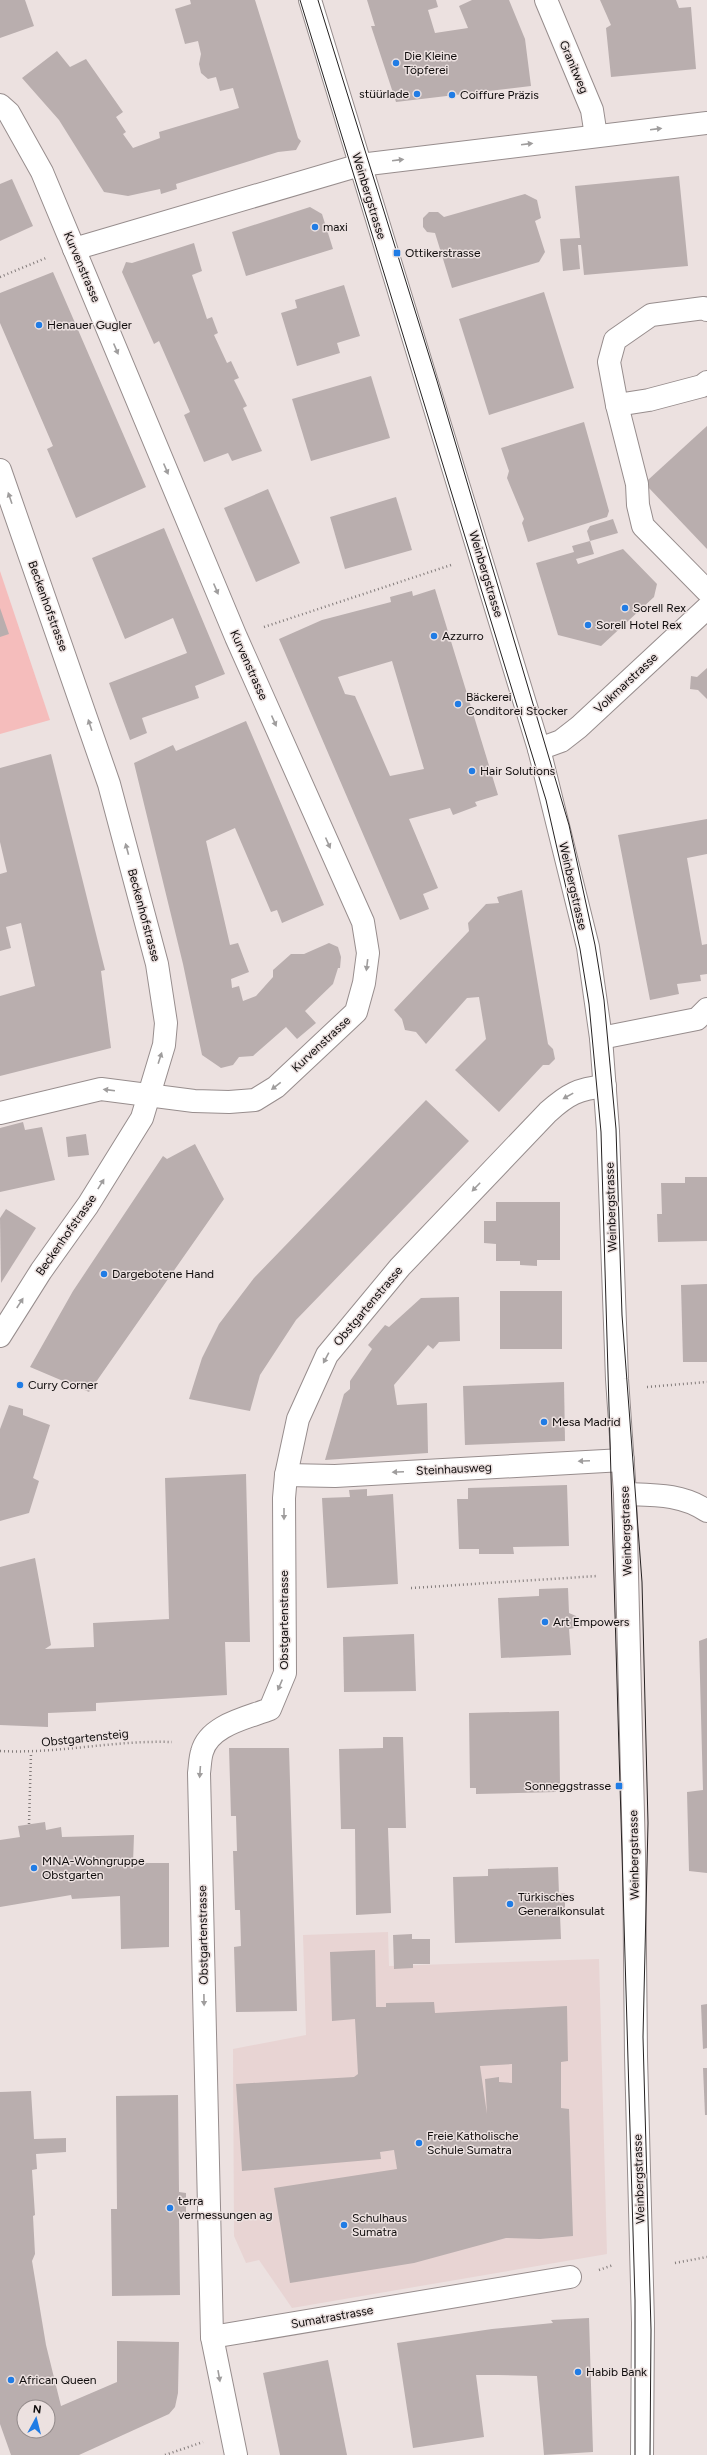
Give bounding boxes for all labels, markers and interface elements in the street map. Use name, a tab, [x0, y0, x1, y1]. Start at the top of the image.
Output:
street label: Granitweg	[557, 38, 591, 96]
place label: Die Kleine Töpferei	[404, 49, 458, 77]
marker: Die Kleine Töpferei	[391, 58, 401, 68]
place label: stüürlade	[359, 87, 409, 101]
place label: Coiffure Präzis	[460, 88, 539, 102]
marker: stüürlade	[412, 89, 422, 99]
marker: Coiffure Präzis	[447, 90, 457, 100]
one-way arrow	[650, 125, 663, 132]
one-way arrow	[521, 141, 533, 147]
street label: Weinbergstrasse	[349, 151, 389, 241]
one-way arrow	[392, 156, 404, 163]
place label: maxi	[323, 220, 348, 234]
marker: maxi	[310, 222, 320, 232]
street label: Kurvenstrasse	[61, 230, 103, 305]
place label: Ottikerstrasse	[405, 246, 481, 260]
marker: Ottikerstrasse	[392, 248, 402, 258]
place label: Henauer Gugler	[47, 318, 132, 332]
marker: Henauer Gugler	[34, 320, 44, 330]
one-way arrow	[114, 344, 120, 356]
one-way arrow	[164, 464, 170, 476]
one-way arrow	[6, 492, 12, 504]
street label: Weinbergstrasse	[466, 529, 506, 619]
street label: Beckenhofstrasse	[25, 559, 71, 654]
one-way arrow	[213, 584, 219, 595]
place label: Sorell Rex	[633, 601, 686, 615]
marker: Sorell Rex	[620, 603, 630, 613]
place label: Sorell Hotel Rex	[596, 618, 682, 632]
marker: Sorell Hotel Rex	[583, 620, 593, 630]
street label: Kurvenstrasse	[227, 628, 271, 703]
place label: Azzurro	[442, 629, 484, 643]
marker: Azzurro	[429, 631, 439, 641]
street label: Volkmarstrasse	[591, 650, 661, 716]
place label: Bäckerei Conditorei Stocker	[466, 690, 568, 718]
marker: Bäckerei Conditorei Stocker	[453, 699, 463, 709]
one-way arrow	[271, 716, 277, 728]
one-way arrow	[87, 718, 93, 730]
place label: Hair Solutions	[480, 764, 556, 778]
marker: Hair Solutions	[467, 766, 477, 776]
one-way arrow	[325, 837, 331, 849]
street label: Weinbergstrasse	[556, 841, 590, 932]
one-way arrow	[123, 843, 129, 856]
street label: Beckenhofstrasse	[125, 867, 163, 963]
one-way arrow	[363, 959, 370, 971]
street label: Kurvenstrasse	[289, 1013, 354, 1075]
one-way arrow	[157, 1052, 163, 1064]
one-way arrow	[270, 1082, 281, 1091]
one-way arrow	[103, 1087, 115, 1094]
one-way arrow	[562, 1092, 574, 1099]
street label: Weinbergstrasse	[602, 1161, 620, 1252]
one-way arrow	[97, 1179, 105, 1189]
one-way arrow	[471, 1182, 481, 1192]
street label: Beckenhofstrasse	[33, 1192, 99, 1278]
street label: Obstgartenstrasse	[331, 1263, 406, 1349]
place label: Dargebotene Hand	[112, 1267, 214, 1281]
marker: Dargebotene Hand	[99, 1269, 109, 1279]
one-way arrow	[16, 1298, 24, 1308]
one-way arrow	[323, 1352, 329, 1364]
place label: Curry Corner	[28, 1378, 98, 1392]
marker: Curry Corner	[15, 1380, 25, 1390]
place label: Mesa Madrid	[552, 1415, 621, 1429]
marker: Mesa Madrid	[539, 1417, 549, 1427]
one-way arrow	[578, 1458, 590, 1465]
street label: Steinhausweg	[416, 1460, 492, 1478]
one-way arrow	[392, 1469, 404, 1476]
street label: Weinbergstrasse	[617, 1485, 635, 1576]
one-way arrow	[281, 1508, 287, 1521]
street label: Obstgartenstrasse	[277, 1570, 291, 1670]
place label: Art Empowers	[553, 1615, 630, 1629]
marker: Art Empowers	[540, 1617, 550, 1627]
one-way arrow	[277, 1680, 283, 1691]
street label: Obstgartensteig	[41, 1726, 129, 1750]
one-way arrow	[196, 1766, 203, 1778]
place label: Sonneggstrasse	[525, 1779, 611, 1793]
marker: Sonneggstrasse	[614, 1781, 624, 1791]
street label: Weinbergstrasse	[626, 1810, 642, 1900]
place label: MNA-Wohngruppe Obstgarten	[42, 1854, 145, 1882]
marker: MNA-Wohngruppe Obstgarten	[29, 1863, 39, 1873]
street label: Obstgartenstrasse	[195, 1885, 211, 1985]
place label: Türkisches Generalkonsulat	[518, 1890, 605, 1918]
marker: Türkisches Generalkonsulat	[505, 1899, 515, 1909]
one-way arrow	[201, 1994, 208, 2006]
place label: Freie Katholische Schule Sumatra	[427, 2129, 519, 2157]
street label: Weinbergstrasse	[630, 2133, 648, 2224]
marker: Freie Katholische Schule Sumatra	[414, 2138, 424, 2148]
place label: terra vermessungen ag	[178, 2194, 272, 2222]
marker: terra vermessungen ag	[165, 2203, 175, 2213]
place label: Schulhaus Sumatra	[352, 2211, 407, 2239]
marker: Schulhaus Sumatra	[339, 2220, 349, 2230]
street label: Sumatrastrasse	[290, 2303, 375, 2331]
place label: Habib Bank	[586, 2365, 647, 2379]
marker: Habib Bank	[573, 2367, 583, 2377]
one-way arrow	[216, 2369, 222, 2382]
place label: African Queen	[19, 2373, 97, 2387]
marker: African Queen	[6, 2375, 16, 2385]
north arrow	[16, 2399, 56, 2439]
text: N	[32, 2403, 42, 2417]

